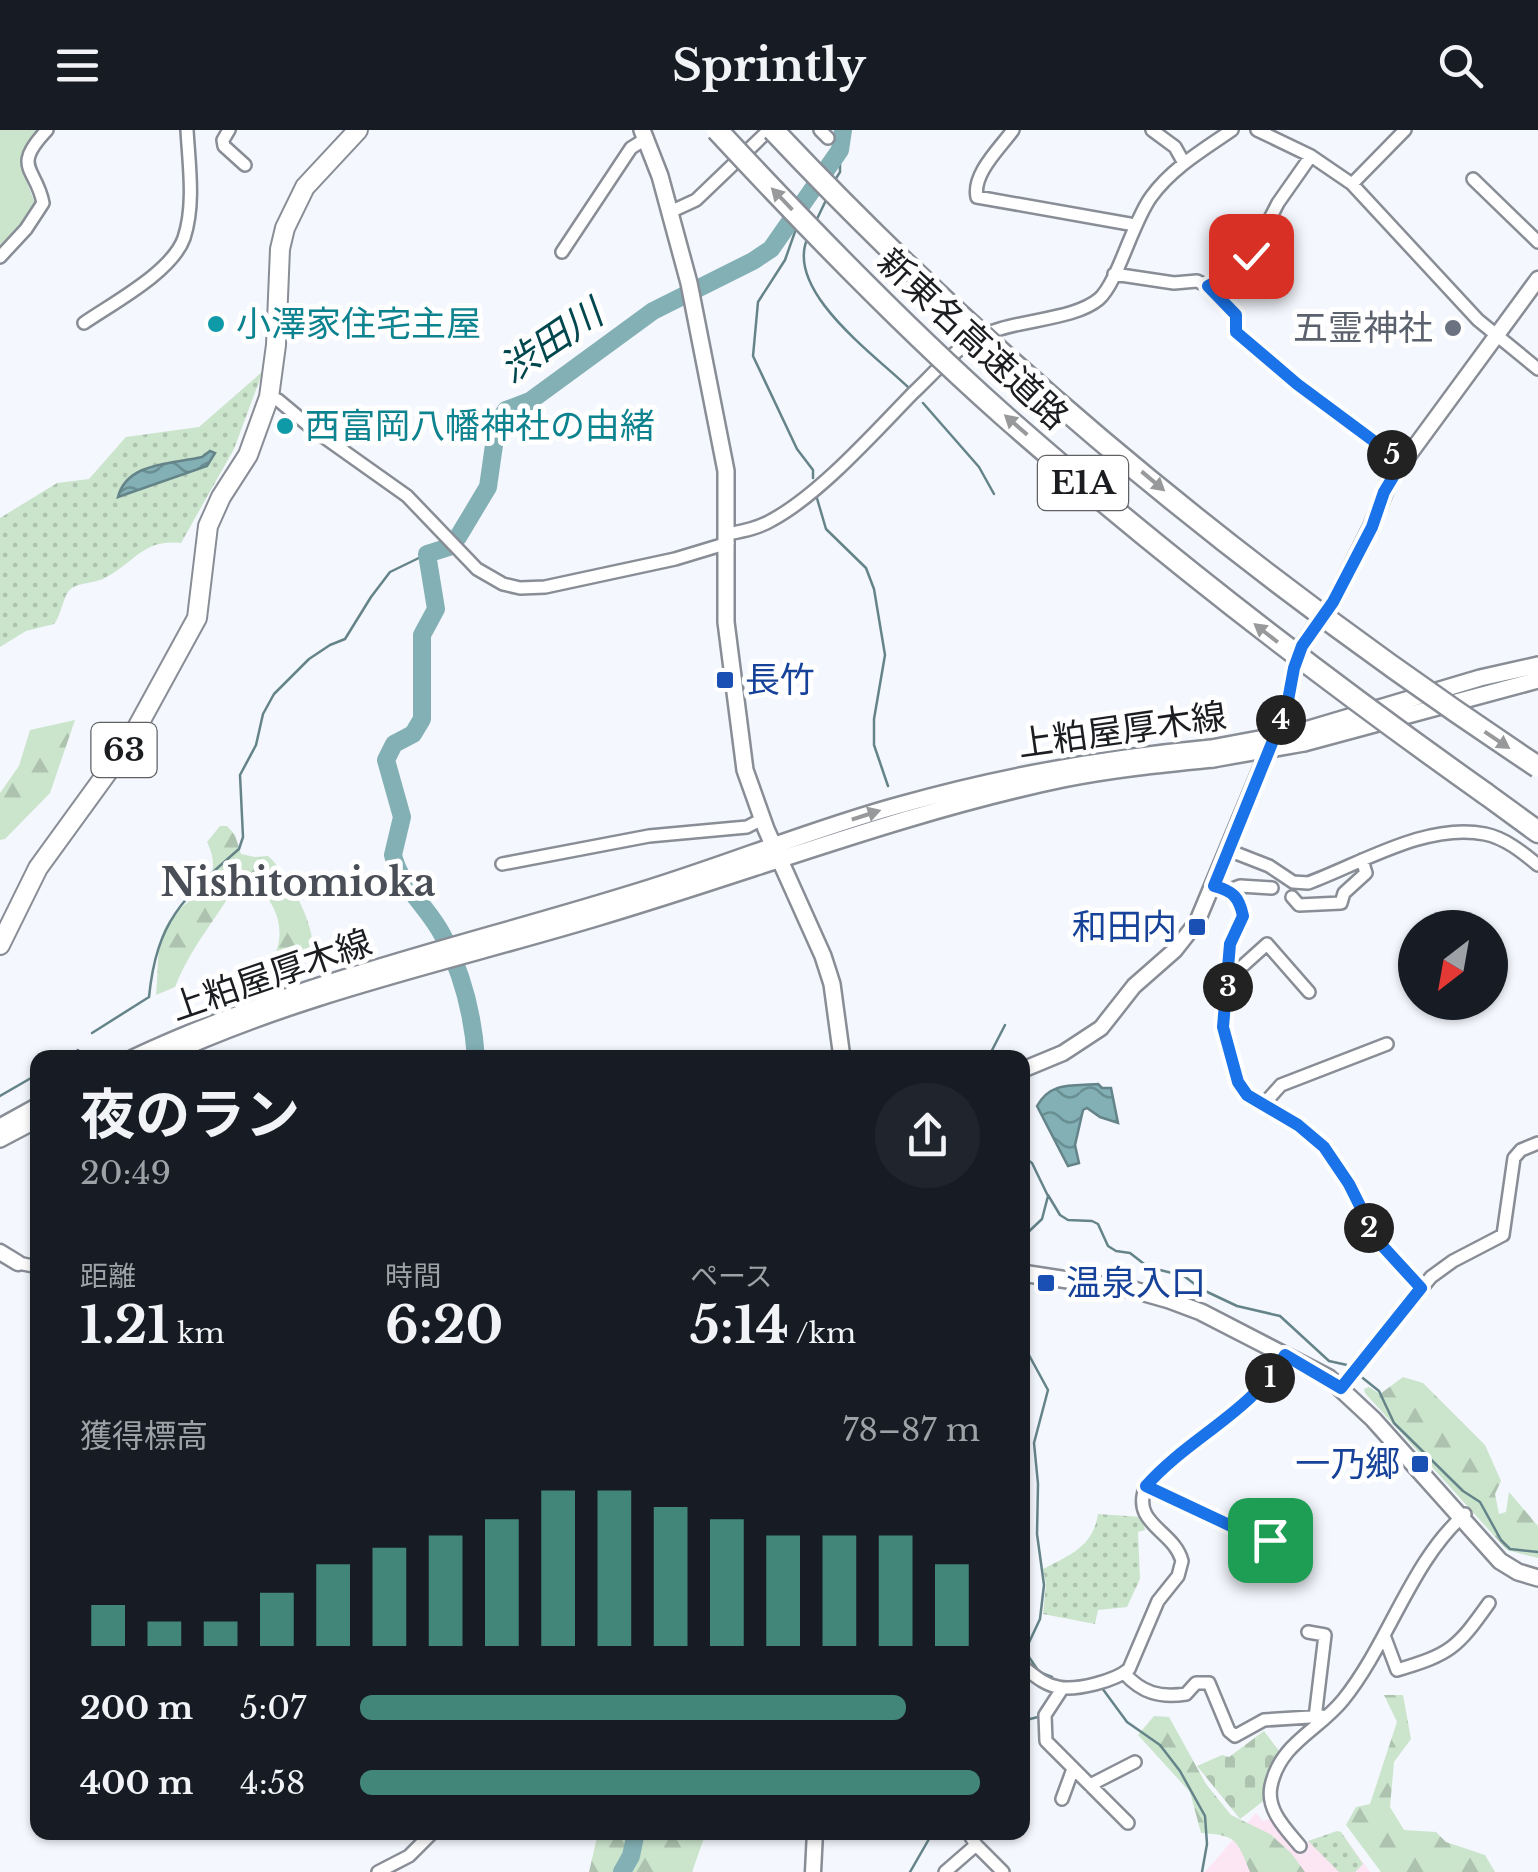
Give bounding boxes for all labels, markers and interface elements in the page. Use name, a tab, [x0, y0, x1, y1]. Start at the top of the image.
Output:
text: Sprintly	[672, 37, 866, 93]
icon: menu	[50, 38, 105, 93]
icon: search	[1433, 38, 1488, 93]
one-way arrow	[771, 188, 795, 212]
pin	[1209, 214, 1294, 299]
icon: check	[1224, 229, 1279, 284]
street label: 新東名高速道路	[869, 239, 1078, 438]
water label: 渋田川	[490, 287, 614, 392]
place label: 小澤家住宅主屋	[236, 302, 481, 345]
place label: 五霊神社	[1293, 306, 1433, 349]
marker: 小澤家住宅主屋	[205, 313, 227, 335]
marker: 五霊神社	[1442, 317, 1464, 339]
place label: 西富岡八幡神社の由緒	[305, 404, 655, 447]
marker: 西富岡八幡神社の由緒	[274, 415, 296, 437]
one-way arrow	[1004, 415, 1029, 437]
pin: 5	[1367, 430, 1417, 480]
text: 5	[1384, 437, 1400, 472]
road number: E1A	[1038, 456, 1128, 510]
one-way arrow	[1140, 470, 1165, 492]
one-way arrow	[1253, 623, 1279, 644]
place label: 長竹	[745, 658, 815, 701]
marker: 長竹	[714, 669, 736, 691]
street label: 上粕屋厚木線	[1015, 694, 1229, 765]
pin: 4	[1256, 695, 1306, 745]
text: 4	[1272, 702, 1290, 737]
road number: 63	[92, 723, 156, 777]
one-way arrow	[1483, 730, 1510, 748]
one-way arrow	[852, 807, 882, 822]
district label: Nishitomioka	[161, 859, 436, 906]
place label: 和田内	[1072, 905, 1177, 948]
north arrow	[1398, 910, 1508, 1020]
map controls	[1398, 910, 1508, 1020]
marker: 和田内	[1186, 916, 1208, 938]
street label: 上粕屋厚木線	[165, 920, 377, 1029]
pin: 3	[1203, 962, 1253, 1012]
text: 3	[1219, 969, 1237, 1004]
text: 夜のラン	[80, 1081, 300, 1149]
button: share	[875, 1083, 980, 1188]
text: 20:49	[80, 1153, 171, 1193]
pin: 2	[1344, 1203, 1394, 1253]
text: 2	[1360, 1210, 1378, 1245]
text: 距離	[80, 1259, 136, 1294]
text: 時間	[385, 1259, 441, 1294]
text: ペース	[690, 1259, 773, 1294]
place label: 温泉入口	[1066, 1261, 1206, 1304]
marker: 温泉入口	[1035, 1272, 1057, 1294]
text: 1.21	[80, 1294, 169, 1357]
text: 6:20	[385, 1294, 503, 1357]
text: 5:14	[690, 1294, 789, 1357]
text: km	[169, 1316, 225, 1351]
text: /km	[789, 1316, 856, 1351]
pin: 1	[1245, 1353, 1295, 1403]
text: 1	[1264, 1360, 1276, 1395]
text: 78–87 m	[842, 1410, 980, 1450]
text: 獲得標高	[80, 1416, 208, 1456]
place label: 一乃郷	[1295, 1442, 1400, 1485]
marker: 一乃郷	[1409, 1453, 1431, 1475]
pin	[1228, 1498, 1313, 1583]
icon: arrive	[1243, 1513, 1298, 1568]
text: 200 m	[80, 1688, 193, 1728]
text: 5:07	[240, 1688, 306, 1728]
text: 400 m	[80, 1763, 193, 1803]
text: 4:58	[240, 1763, 305, 1803]

